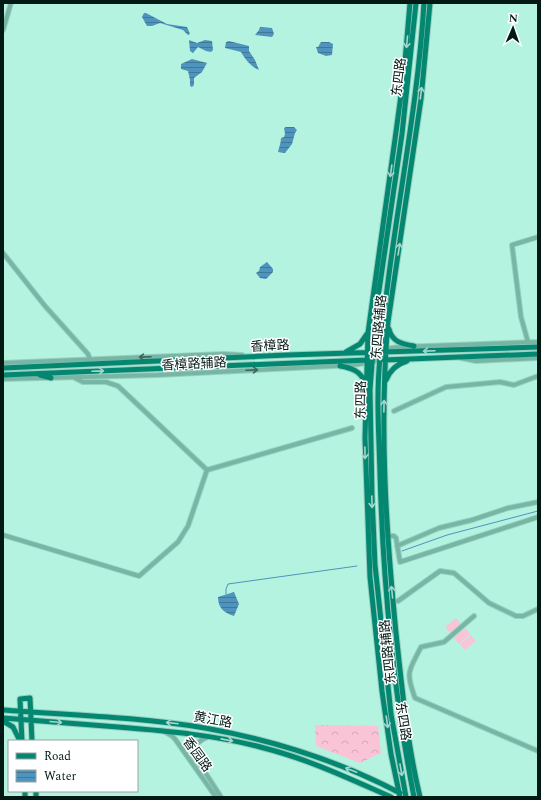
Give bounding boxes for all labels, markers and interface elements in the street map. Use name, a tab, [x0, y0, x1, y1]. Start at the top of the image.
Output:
north arrow	[493, 8, 533, 48]
text: N	[509, 10, 518, 27]
one-way arrow	[403, 35, 410, 48]
street label: 东四路	[387, 57, 411, 98]
one-way arrow	[418, 87, 425, 100]
one-way arrow	[387, 164, 395, 177]
one-way arrow	[395, 243, 403, 256]
street label: 东四路辅路	[366, 294, 392, 360]
street label: 香樟路	[250, 335, 290, 357]
one-way arrow	[423, 347, 436, 355]
street label: 香樟路辅路	[161, 352, 227, 376]
one-way arrow	[139, 353, 152, 361]
one-way arrow	[245, 366, 258, 374]
one-way arrow	[91, 367, 104, 375]
street label: 东四路	[351, 380, 371, 420]
one-way arrow	[380, 400, 388, 413]
one-way arrow	[361, 446, 369, 459]
one-way arrow	[368, 495, 376, 508]
one-way arrow	[388, 586, 396, 599]
street label: 东四路辅路	[375, 619, 401, 685]
street label: 东四路	[390, 700, 416, 742]
street label: 黄江路	[192, 707, 234, 733]
one-way arrow	[383, 715, 391, 728]
one-way arrow	[49, 719, 62, 726]
one-way arrow	[166, 720, 179, 727]
street label: 香园路	[178, 733, 217, 776]
one-way arrow	[220, 736, 233, 744]
legend	[8, 740, 138, 792]
text: Road	[44, 747, 71, 766]
one-way arrow	[397, 763, 405, 776]
one-way arrow	[346, 765, 358, 773]
text: Water	[44, 767, 76, 786]

